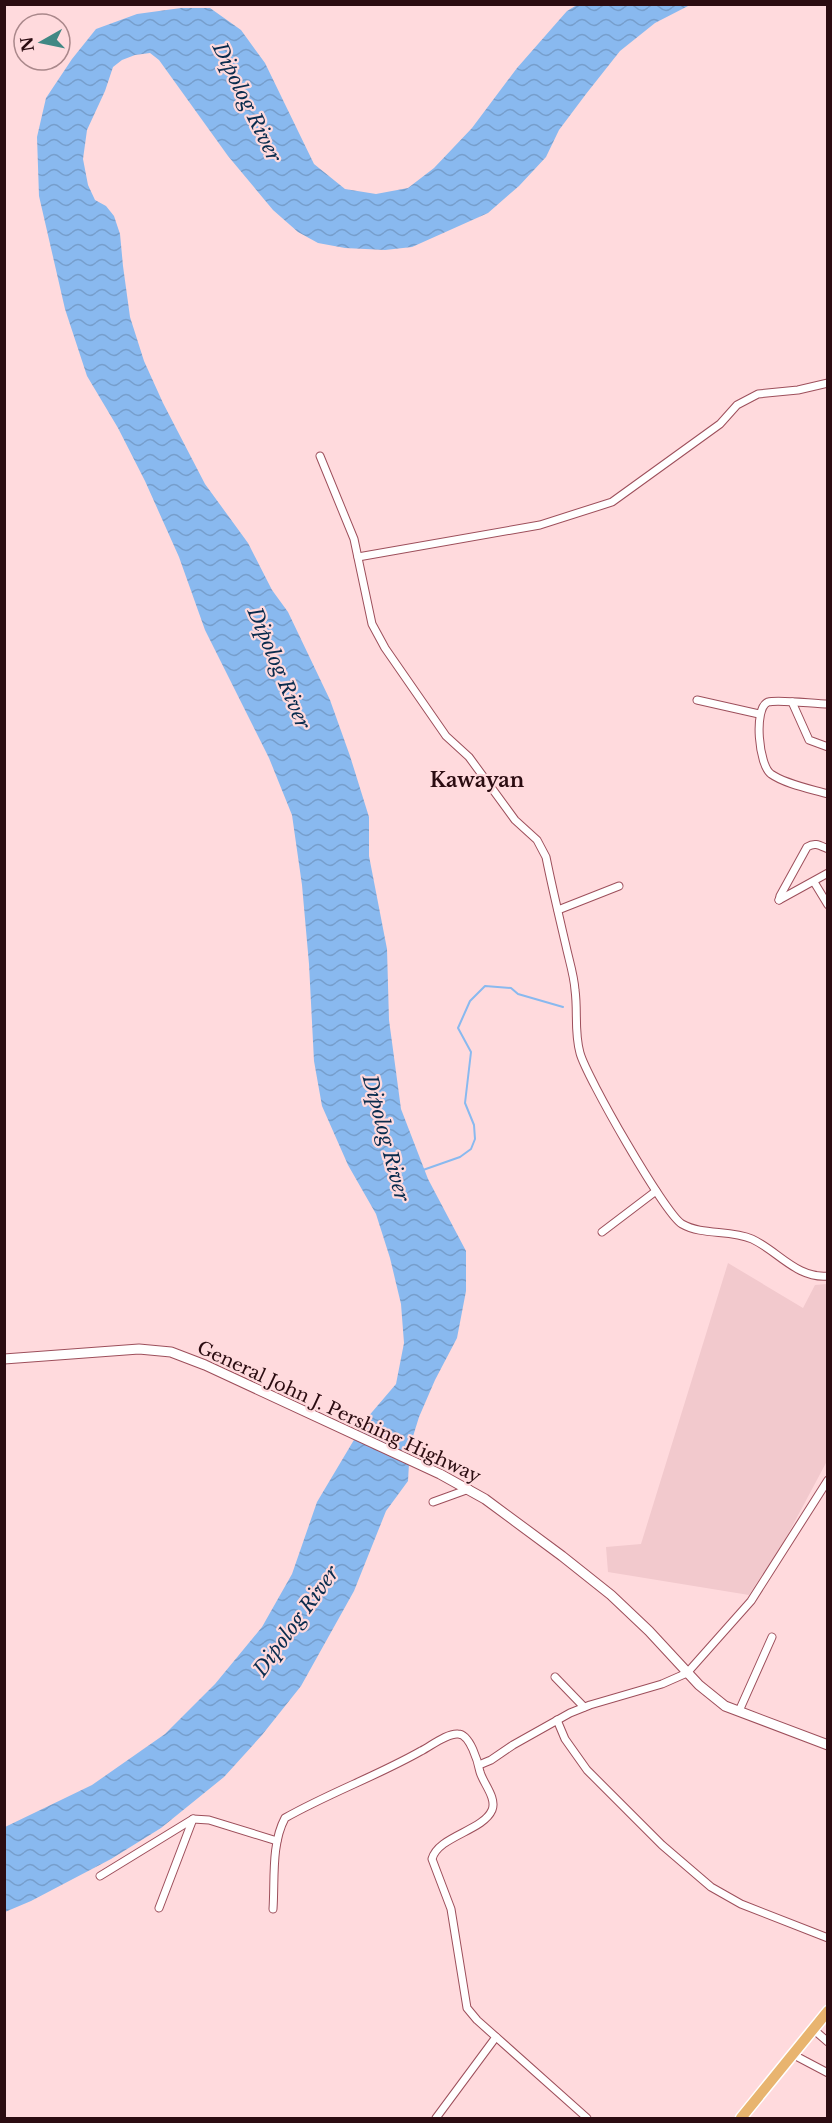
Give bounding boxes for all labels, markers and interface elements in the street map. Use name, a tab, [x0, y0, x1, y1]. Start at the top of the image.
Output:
north arrow	[12, 12, 72, 72]
text: N	[16, 35, 38, 53]
water label: Dipolog River	[207, 37, 287, 166]
water label: Dipolog River	[242, 603, 316, 733]
district label: Kawayan	[430, 768, 525, 792]
water label: Dipolog River	[357, 1071, 415, 1205]
street label: General John J. Pershing Highway	[194, 1336, 485, 1488]
water label: Dipolog River	[247, 1561, 344, 1681]

